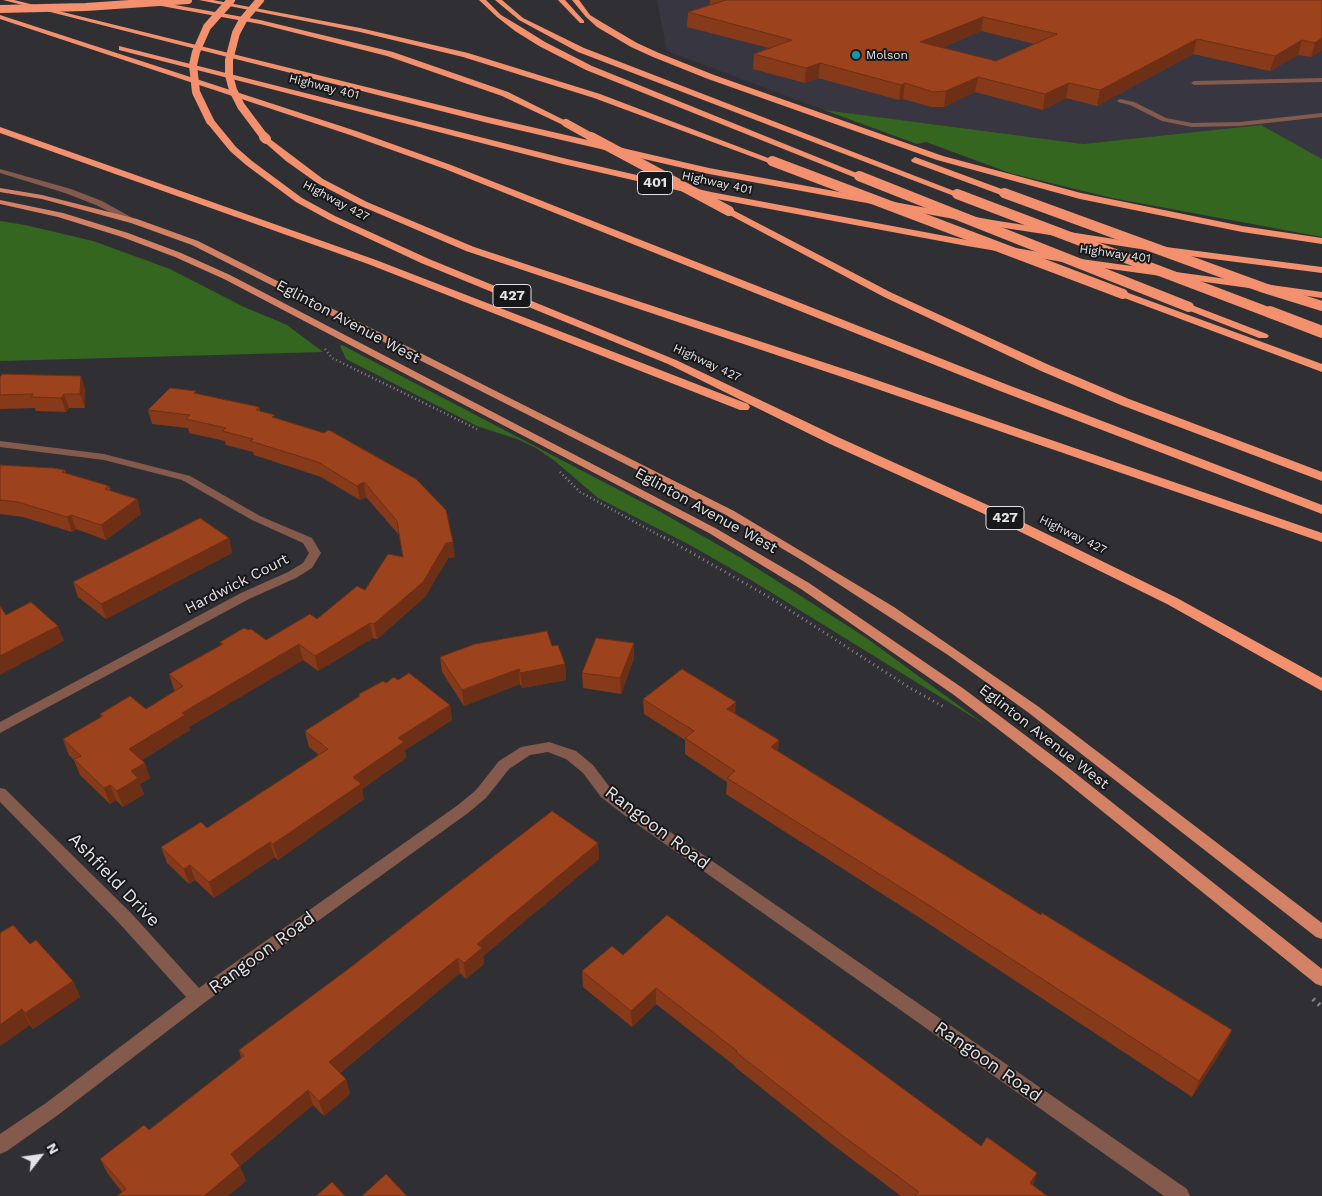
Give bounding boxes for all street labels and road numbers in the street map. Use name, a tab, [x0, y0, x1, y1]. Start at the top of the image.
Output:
street label: Highway 401	[287, 71, 361, 103]
street label: Highway 401	[680, 168, 754, 198]
road number: 401	[638, 172, 672, 194]
street label: Highway 427	[300, 177, 372, 225]
street label: Highway 401	[1078, 242, 1152, 266]
street label: Eglinton Avenue West	[273, 277, 423, 367]
road number: 427	[493, 284, 531, 308]
street label: Highway 427	[671, 341, 743, 385]
street label: Eglinton Avenue West	[632, 464, 780, 558]
road number: 427	[986, 506, 1024, 530]
street label: Highway 427	[1037, 512, 1109, 558]
street label: Hardwick Court	[182, 550, 292, 618]
street label: Eglinton Avenue West	[975, 681, 1113, 793]
street label: Rangoon Road	[600, 782, 714, 874]
street label: Ashfield Drive	[64, 829, 164, 931]
street label: Rangoon Road	[205, 907, 319, 999]
street label: Rangoon Road	[930, 1017, 1046, 1107]

